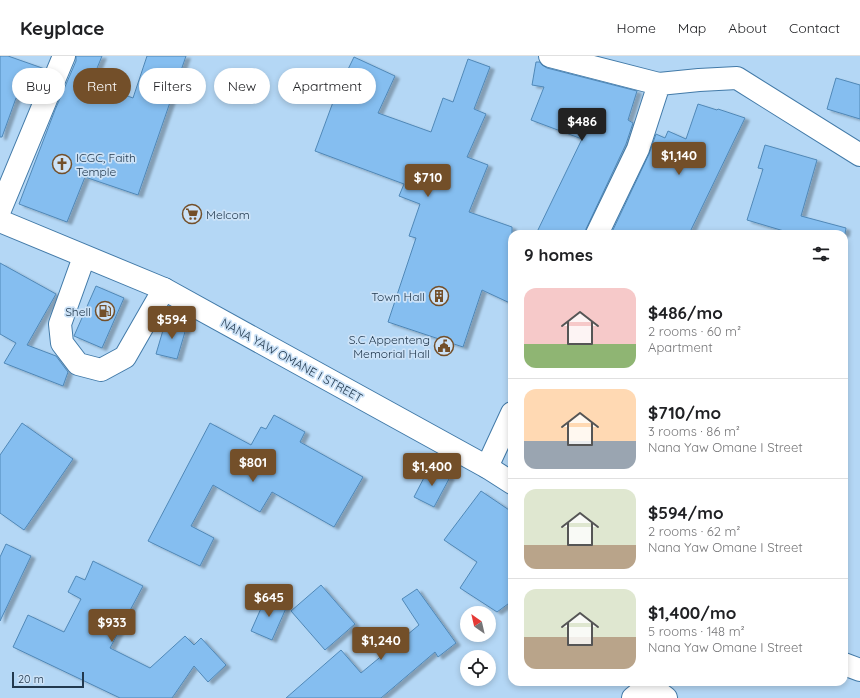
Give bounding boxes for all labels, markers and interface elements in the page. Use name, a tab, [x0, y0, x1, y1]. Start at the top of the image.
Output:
text: Keyplace	[20, 16, 104, 40]
text: Home	[617, 19, 656, 37]
text: Map	[678, 19, 706, 37]
text: About	[728, 19, 767, 37]
text: Contact	[789, 19, 840, 37]
chip: Buy	[12, 68, 65, 104]
chip: Rent	[73, 68, 131, 104]
chip: Filters	[139, 68, 206, 104]
chip: New	[214, 68, 270, 104]
chip: Apartment	[278, 68, 376, 104]
pin: $486	[558, 108, 606, 142]
text: $486	[567, 113, 597, 129]
pin: $1,140	[646, 142, 712, 176]
text: $1,140	[661, 147, 697, 163]
place label: ICGC, Faith Temple	[76, 150, 136, 179]
church icon: ICGC, Faith Temple	[51, 153, 73, 175]
pin: $710	[404, 164, 452, 198]
text: $710	[414, 169, 442, 185]
supermarket icon: Melcom	[181, 203, 203, 225]
place label: Melcom	[206, 207, 250, 222]
icon: filters	[810, 243, 832, 265]
text: 9 homes	[524, 244, 593, 265]
building icon: Town Hall	[428, 285, 450, 307]
place label: Town Hall	[371, 289, 425, 304]
fuel station icon: Shell	[94, 300, 116, 322]
text: $486/mo	[648, 302, 723, 323]
place label: Shell	[65, 304, 91, 319]
icon: home	[556, 304, 604, 352]
pin: $594	[148, 306, 196, 340]
text: $594	[157, 311, 187, 327]
street label: NANA YAW OMANE I STREET	[219, 315, 365, 405]
text: 2 rooms · 60 m²	[648, 323, 741, 339]
place label: S.C Appenteng Memorial Hall	[349, 332, 430, 361]
public building icon: S.C Appenteng Memorial Hall	[433, 335, 455, 357]
text: Apartment	[648, 339, 713, 355]
text: $710/mo	[648, 402, 721, 423]
icon: home	[556, 405, 604, 453]
text: 3 rooms · 86 m²	[648, 423, 740, 439]
text: Nana Yaw Omane I Street	[648, 439, 803, 455]
pin: $801	[229, 449, 277, 483]
pin: $1,400	[399, 453, 465, 487]
text: $801	[239, 454, 267, 470]
text: $1,400	[412, 458, 452, 474]
text: $594/mo	[648, 502, 724, 523]
icon: home	[556, 505, 604, 553]
text: 2 rooms · 62 m²	[648, 523, 740, 539]
text: Nana Yaw Omane I Street	[648, 539, 803, 555]
pin: $645	[245, 584, 293, 618]
text: $645	[254, 589, 284, 605]
text: $1,400/mo	[648, 602, 736, 623]
icon: home	[556, 605, 604, 653]
north arrow	[460, 606, 496, 642]
map controls	[460, 606, 496, 686]
pin: $933	[88, 609, 136, 643]
text: $933	[97, 614, 127, 630]
text: 5 rooms · 148 m²	[648, 623, 745, 639]
pin: $1,240	[348, 627, 414, 661]
text: $1,240	[361, 632, 401, 648]
text: Nana Yaw Omane I Street	[648, 639, 803, 655]
button: locate	[460, 650, 496, 686]
scale bar	[12, 670, 84, 689]
text: 20 m	[18, 672, 44, 686]

